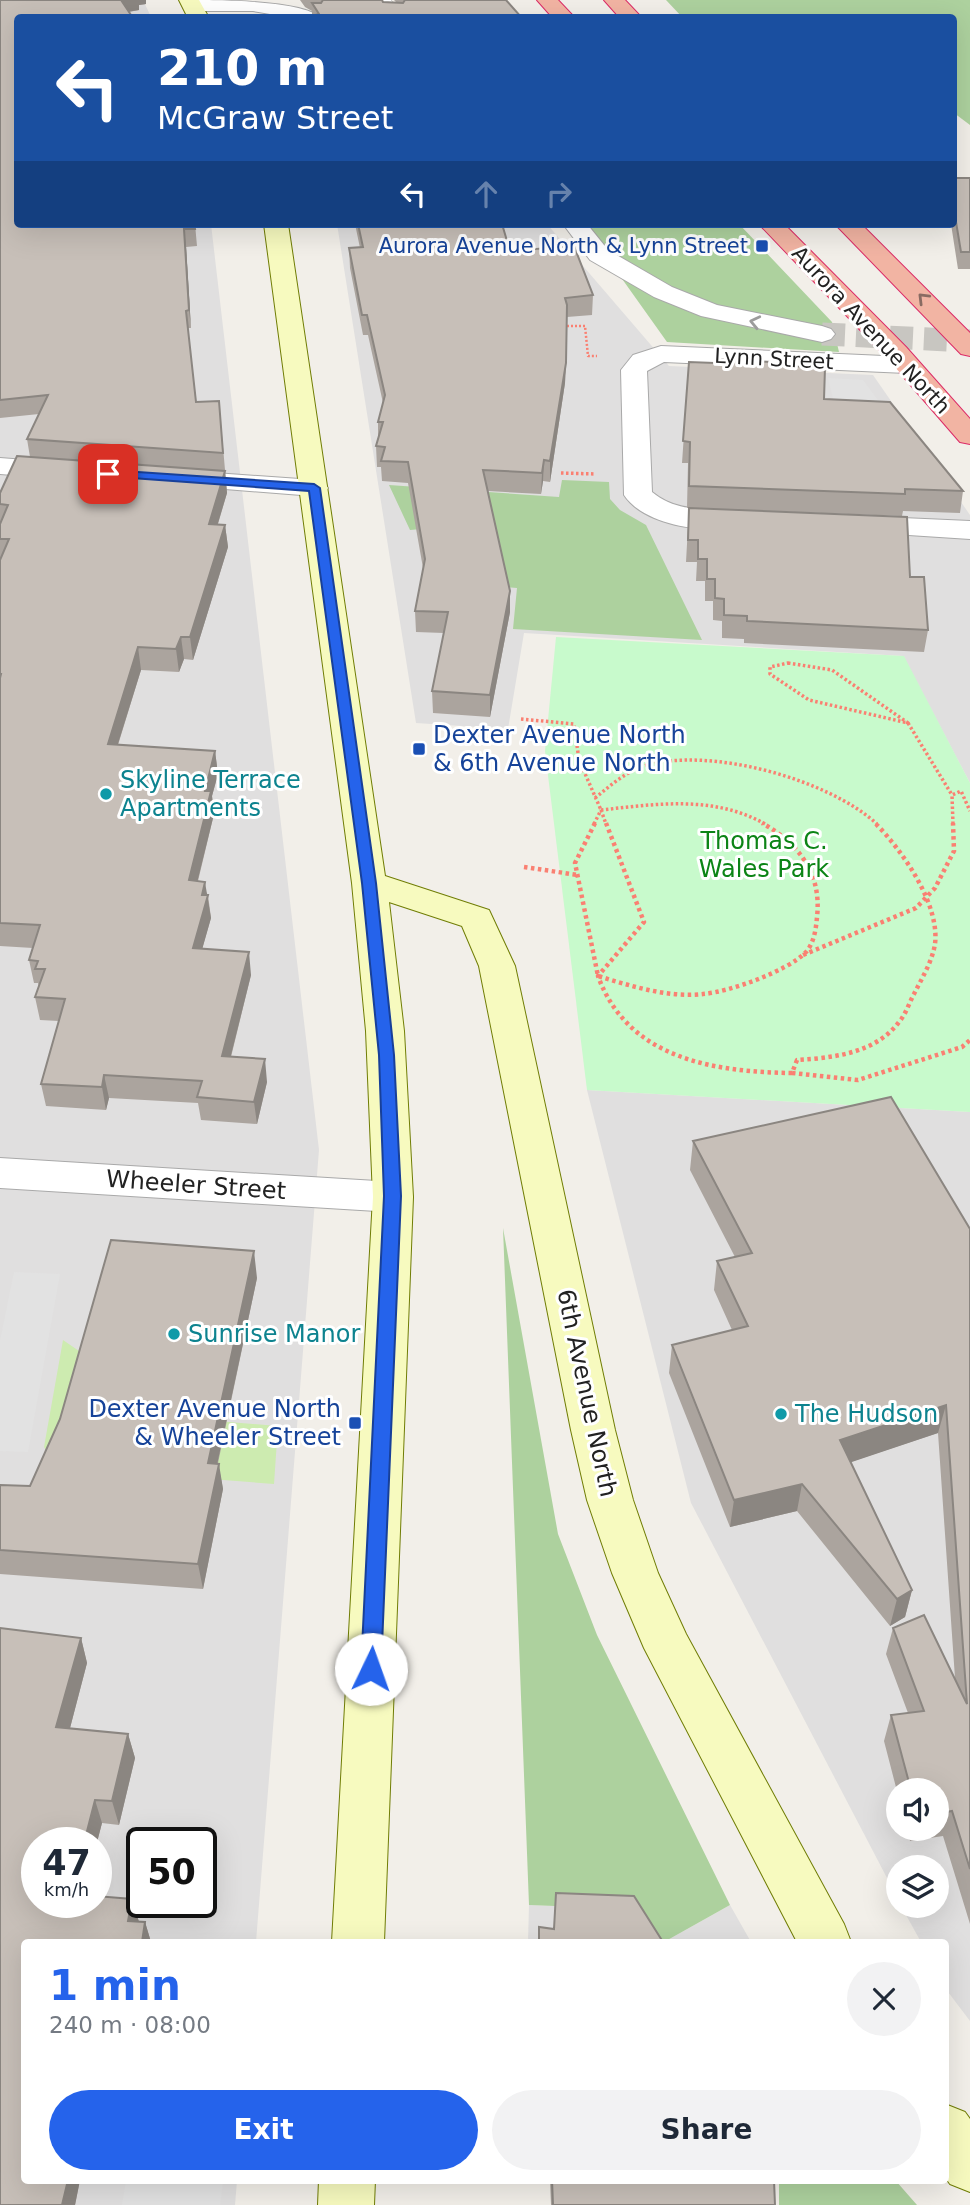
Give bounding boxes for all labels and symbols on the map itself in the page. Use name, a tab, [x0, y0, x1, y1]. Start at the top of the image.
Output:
place label: Aurora Avenue North & Lynn Street	[379, 234, 748, 258]
marker: Aurora Avenue North & Lynn Street	[754, 238, 770, 254]
street label: Aurora Avenue North	[787, 241, 955, 419]
one-way arrow	[918, 294, 931, 307]
one-way arrow	[749, 316, 761, 330]
street label: Lynn Street	[714, 344, 834, 374]
pin	[78, 444, 138, 504]
place label: Dexter Avenue North & 6th Avenue North	[433, 721, 686, 777]
marker: Dexter Avenue North & 6th Avenue North	[411, 741, 427, 757]
place label: Skyline Terrace Apartments	[120, 766, 301, 822]
marker: Skyline Terrace Apartments	[98, 786, 114, 802]
park label: Thomas C. Wales Park	[699, 827, 829, 883]
street label: Wheeler Street	[105, 1165, 287, 1205]
street label: 6th Avenue North	[551, 1287, 623, 1499]
place label: Sunrise Manor	[188, 1320, 360, 1348]
marker: Sunrise Manor	[166, 1326, 182, 1342]
place label: Dexter Avenue North & Wheeler Street	[88, 1395, 341, 1451]
place label: The Hudson	[794, 1400, 938, 1428]
marker: The Hudson	[773, 1406, 789, 1422]
marker: Dexter Avenue North & Wheeler Street	[347, 1415, 363, 1431]
position arrow	[334, 1632, 408, 1706]
speed limit sign: 50	[126, 1827, 217, 1918]

